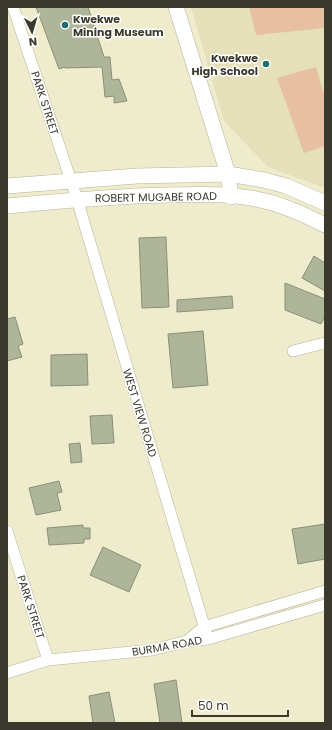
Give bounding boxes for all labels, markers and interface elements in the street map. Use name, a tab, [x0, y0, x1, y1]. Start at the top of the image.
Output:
place label: Kwekwe Mining Museum	[73, 11, 164, 40]
north arrow	[12, 12, 52, 52]
marker: Kwekwe Mining Museum	[60, 20, 70, 30]
text: N	[28, 34, 38, 50]
place label: Kwekwe High School	[191, 50, 258, 79]
marker: Kwekwe High School	[261, 59, 271, 69]
street label: PARK STREET	[27, 69, 63, 137]
street label: ROBERT MUGABE ROAD	[95, 188, 217, 206]
street label: WEST VIEW ROAD	[119, 367, 161, 459]
street label: PARK STREET	[13, 573, 49, 641]
street label: BURMA ROAD	[131, 632, 204, 660]
scale bar	[192, 692, 288, 718]
text: 50 m	[198, 697, 229, 714]

